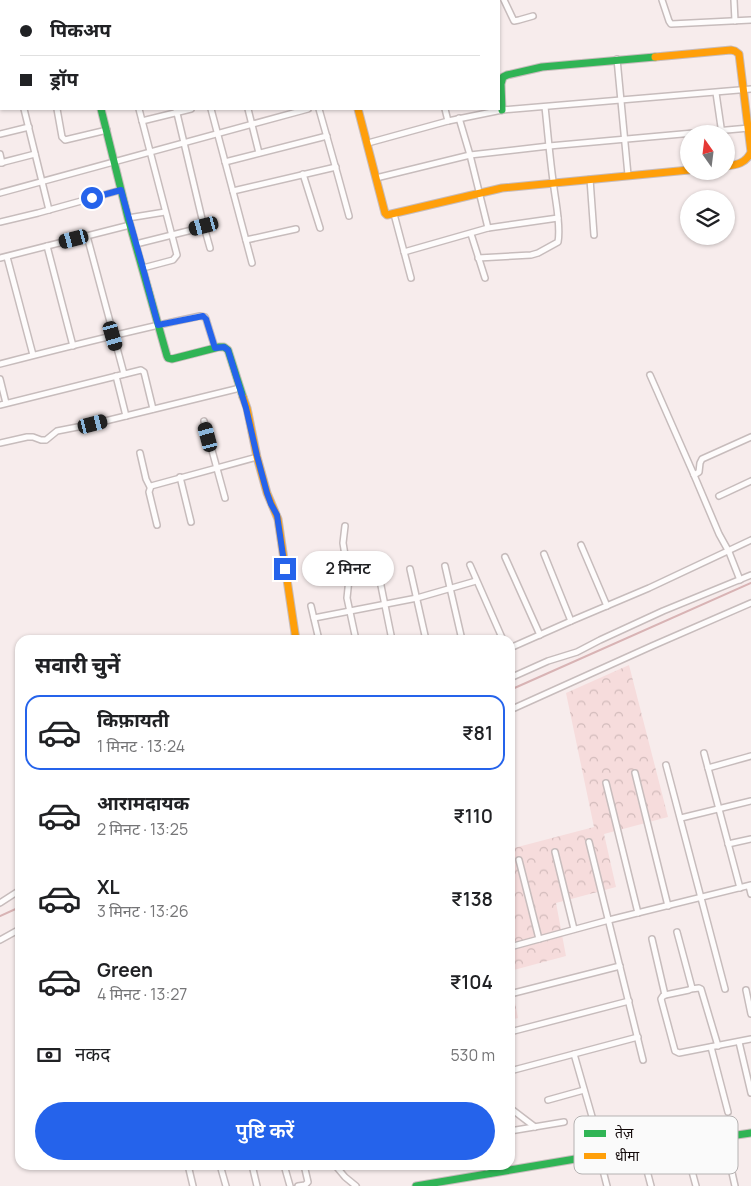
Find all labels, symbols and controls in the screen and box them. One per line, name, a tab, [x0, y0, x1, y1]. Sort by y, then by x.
text: पिकअप	[50, 17, 111, 43]
text: ड्रॉप	[50, 66, 78, 92]
north arrow	[680, 125, 735, 180]
map controls	[680, 125, 735, 245]
route start	[81, 187, 103, 209]
button: layers	[680, 190, 735, 245]
car	[187, 215, 220, 237]
car	[57, 228, 90, 250]
car	[101, 320, 124, 352]
car	[76, 413, 109, 435]
car	[196, 421, 219, 453]
callout: 2 मिनट	[302, 552, 395, 586]
text: 2 मिनट	[325, 557, 371, 579]
route end	[274, 558, 296, 580]
text: सवारी चुनें	[35, 650, 120, 680]
text: किफ़ायती	[97, 707, 169, 733]
icon: car	[37, 710, 82, 755]
text: ₹81	[462, 720, 493, 746]
text: 1 मिनट · 13:24	[97, 735, 185, 757]
text: आरामदायक	[97, 790, 189, 816]
icon: car	[37, 793, 82, 838]
text: ₹110	[453, 803, 493, 829]
text: 2 मिनट · 13:25	[97, 818, 188, 840]
text: XL	[97, 874, 120, 900]
icon: car	[37, 876, 82, 921]
text: ₹138	[451, 886, 493, 912]
text: 3 मिनट · 13:26	[97, 900, 189, 922]
text: Green	[97, 957, 153, 983]
icon: car	[37, 959, 82, 1004]
text: ₹104	[450, 969, 493, 995]
text: 4 मिनट · 13:27	[97, 983, 187, 1005]
icon: cash	[35, 1041, 63, 1069]
text: नकद	[75, 1041, 110, 1067]
text: 530 m	[450, 1044, 495, 1066]
button: पुष्टि करें	[35, 1102, 495, 1160]
legend	[574, 1116, 738, 1174]
text: तेज़	[615, 1123, 634, 1142]
text: धीमा	[615, 1146, 640, 1165]

